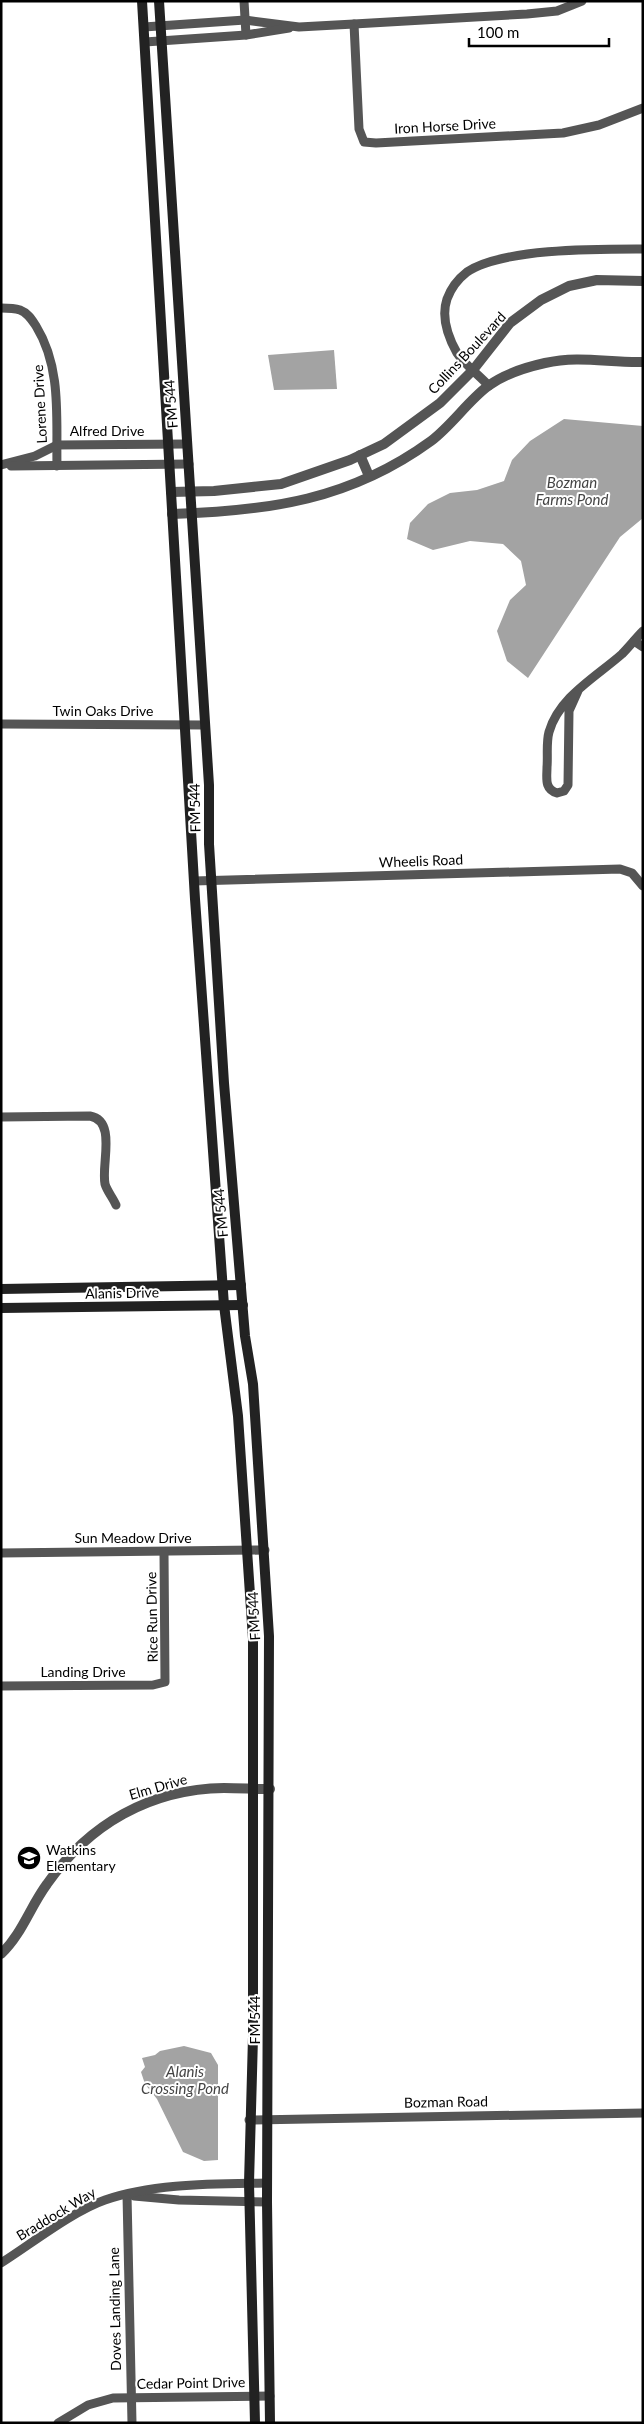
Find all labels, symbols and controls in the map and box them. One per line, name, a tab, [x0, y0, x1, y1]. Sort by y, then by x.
scale bar	[469, 15, 609, 47]
text: 100 m	[477, 23, 519, 41]
street label: Iron Horse Drive	[394, 114, 496, 137]
street label: Collins Boulevard	[424, 308, 509, 397]
street label: Lorene Drive	[29, 364, 50, 444]
street label: FM 544	[160, 379, 181, 429]
street label: Alfred Drive	[70, 422, 144, 439]
water label: Bozman Farms Pond	[536, 473, 609, 508]
street label: Twin Oaks Drive	[53, 702, 153, 719]
street label: FM 544	[186, 783, 203, 833]
street label: Wheelis Road	[379, 851, 463, 870]
street label: FM 544	[210, 1188, 231, 1238]
street label: Alanis Drive	[85, 1283, 159, 1302]
street label: Sun Meadow Drive	[74, 1529, 192, 1546]
street label: Rice Run Drive	[142, 1572, 161, 1662]
street label: FM 544	[244, 1591, 263, 1641]
street label: Landing Drive	[40, 1663, 126, 1680]
street label: Elm Drive	[127, 1770, 189, 1803]
place label: Watkins Elementary	[46, 1841, 116, 1874]
school or university icon: Watkins Elementary	[16, 1845, 42, 1871]
street label: FM 544	[246, 1996, 263, 2044]
water label: Alanis Crossing Pond	[141, 2062, 229, 2097]
street label: Bozman Road	[404, 2092, 488, 2111]
street label: Braddock Way	[13, 2183, 99, 2244]
street label: Doves Landing Lane	[105, 2247, 124, 2371]
street label: Cedar Point Drive	[136, 2373, 246, 2392]

